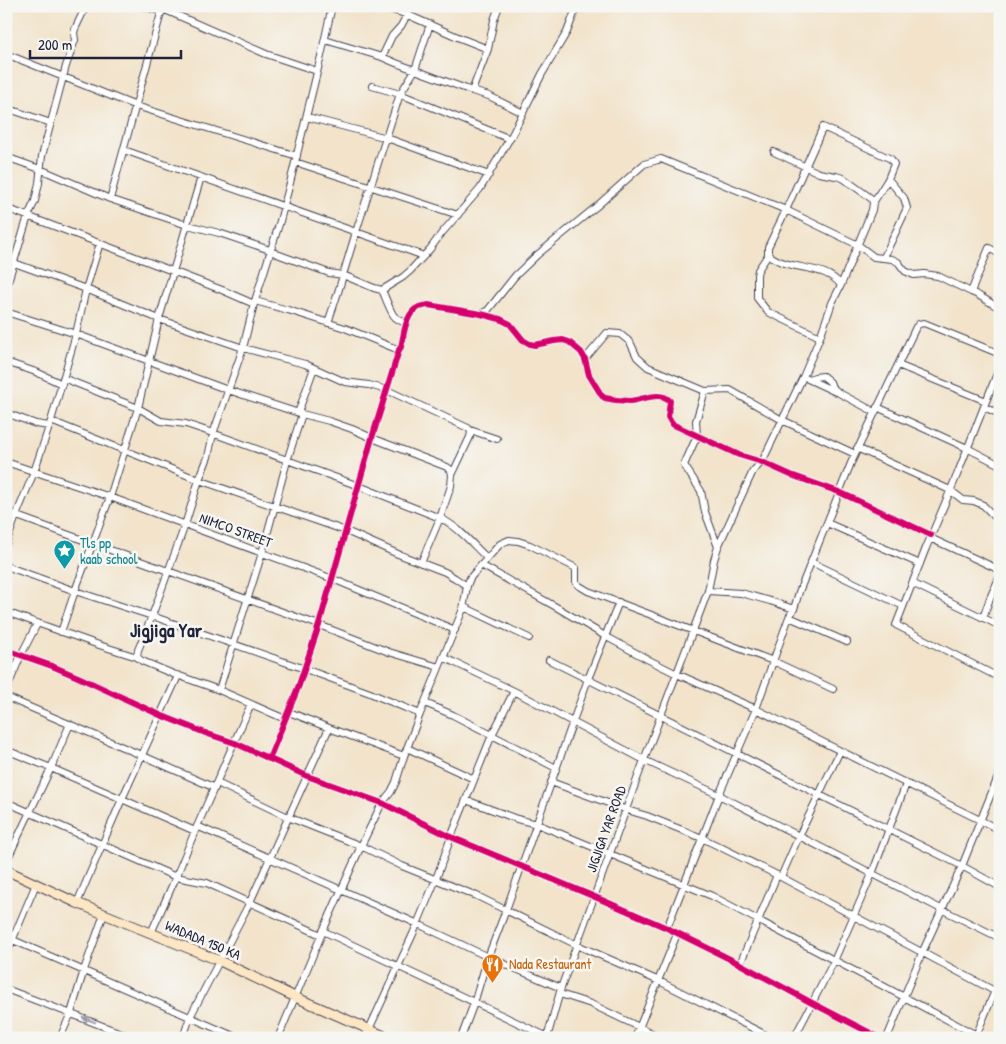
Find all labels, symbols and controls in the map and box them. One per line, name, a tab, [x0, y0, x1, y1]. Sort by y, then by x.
scale bar	[30, 28, 181, 60]
text: 200 m	[38, 34, 72, 55]
street label: NIMCO STREET	[197, 508, 276, 552]
place label: Tls pp kaab school	[80, 533, 138, 568]
place icon: Tls pp kaab school	[52, 539, 76, 570]
district label: Jigjiga Yar	[130, 617, 203, 644]
street label: JIGJIGA YAR ROAD	[581, 783, 630, 875]
street label: WADADA 150 KA	[163, 915, 244, 964]
restaurant icon: Nada Restaurant	[481, 952, 505, 983]
place label: Nada Restaurant	[509, 954, 592, 973]
one-way arrow	[81, 1016, 96, 1024]

